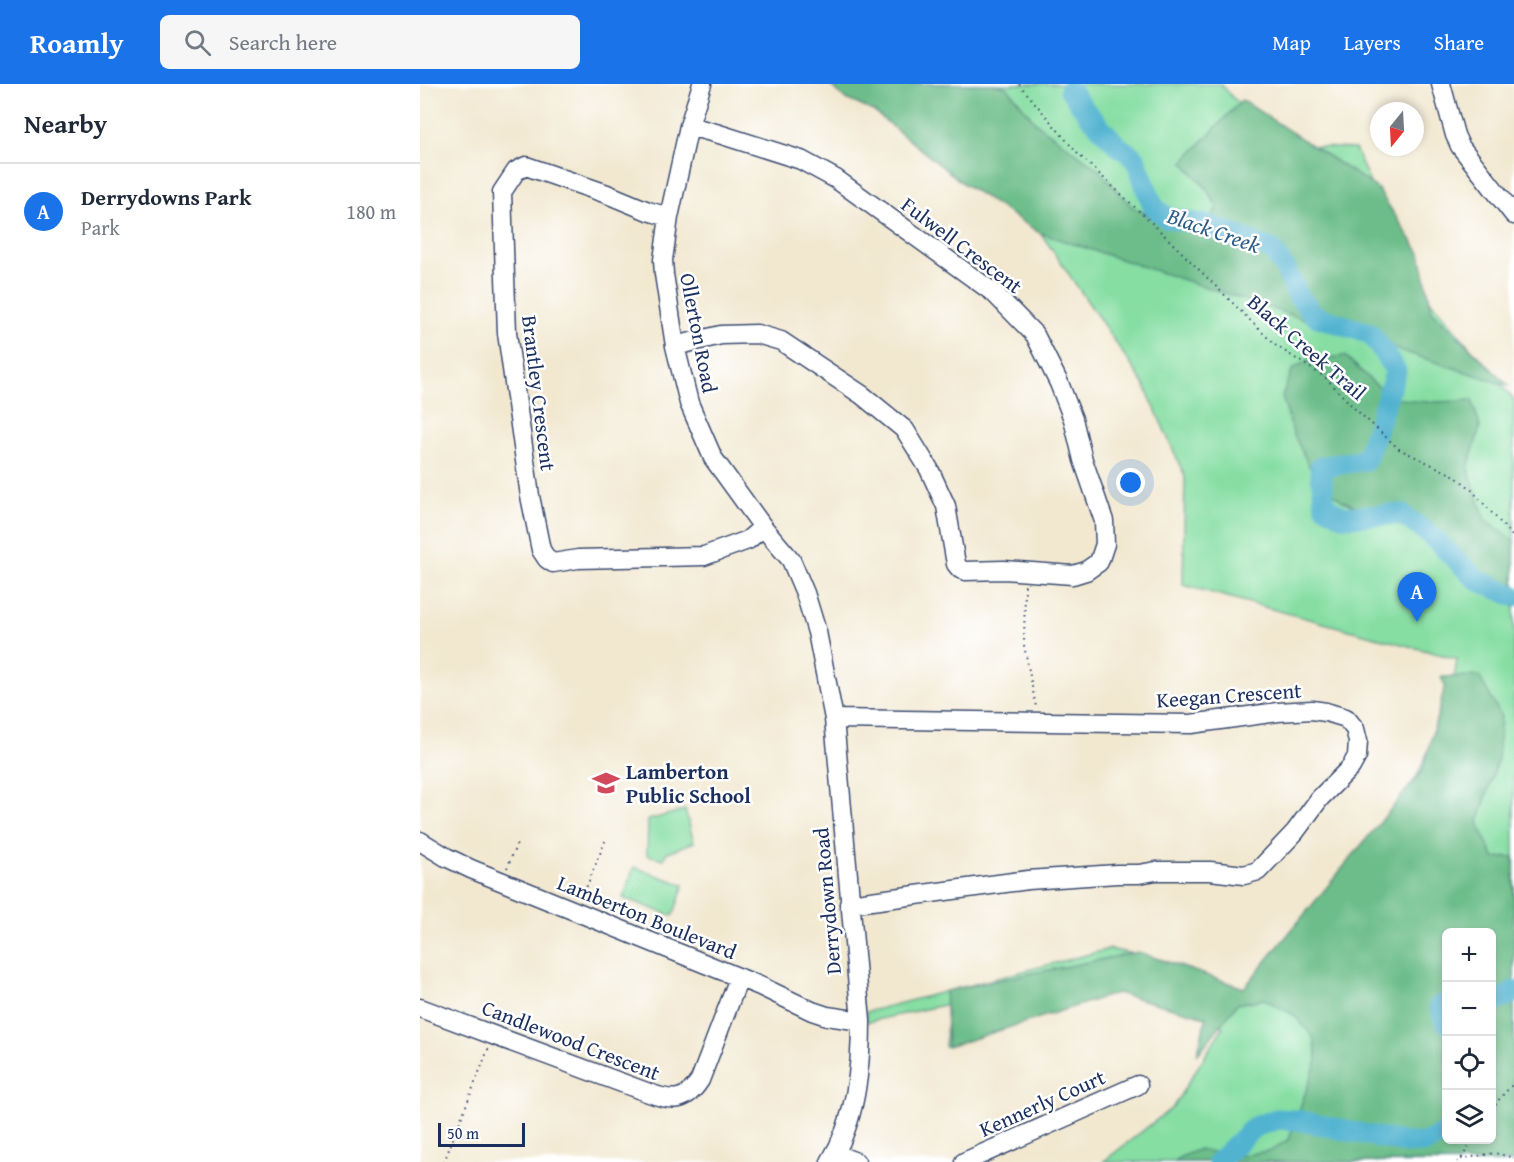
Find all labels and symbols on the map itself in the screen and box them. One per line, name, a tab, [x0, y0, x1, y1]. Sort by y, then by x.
north arrow	[1370, 102, 1424, 156]
street label: Fulwell Crescent	[895, 189, 1030, 301]
water label: Black Creek	[1162, 199, 1265, 261]
street label: Ollerton Road	[672, 270, 726, 396]
street label: Black Creek Trail	[1241, 287, 1373, 408]
street label: Brantley Crescent	[514, 313, 564, 473]
your location	[1116, 468, 1145, 497]
pin: A	[1398, 572, 1436, 622]
street label: Keegan Crescent	[1155, 674, 1303, 716]
place label: Lamberton Public School	[626, 756, 751, 811]
school or university icon: Lamberton Public School	[591, 768, 621, 798]
street label: Derrydown Road	[805, 826, 849, 976]
street label: Lamberton Boulevard	[553, 867, 742, 967]
street label: Candlewood Crescent	[478, 992, 665, 1088]
street label: Kennerly Court	[974, 1061, 1110, 1145]
scale bar	[438, 1120, 525, 1148]

